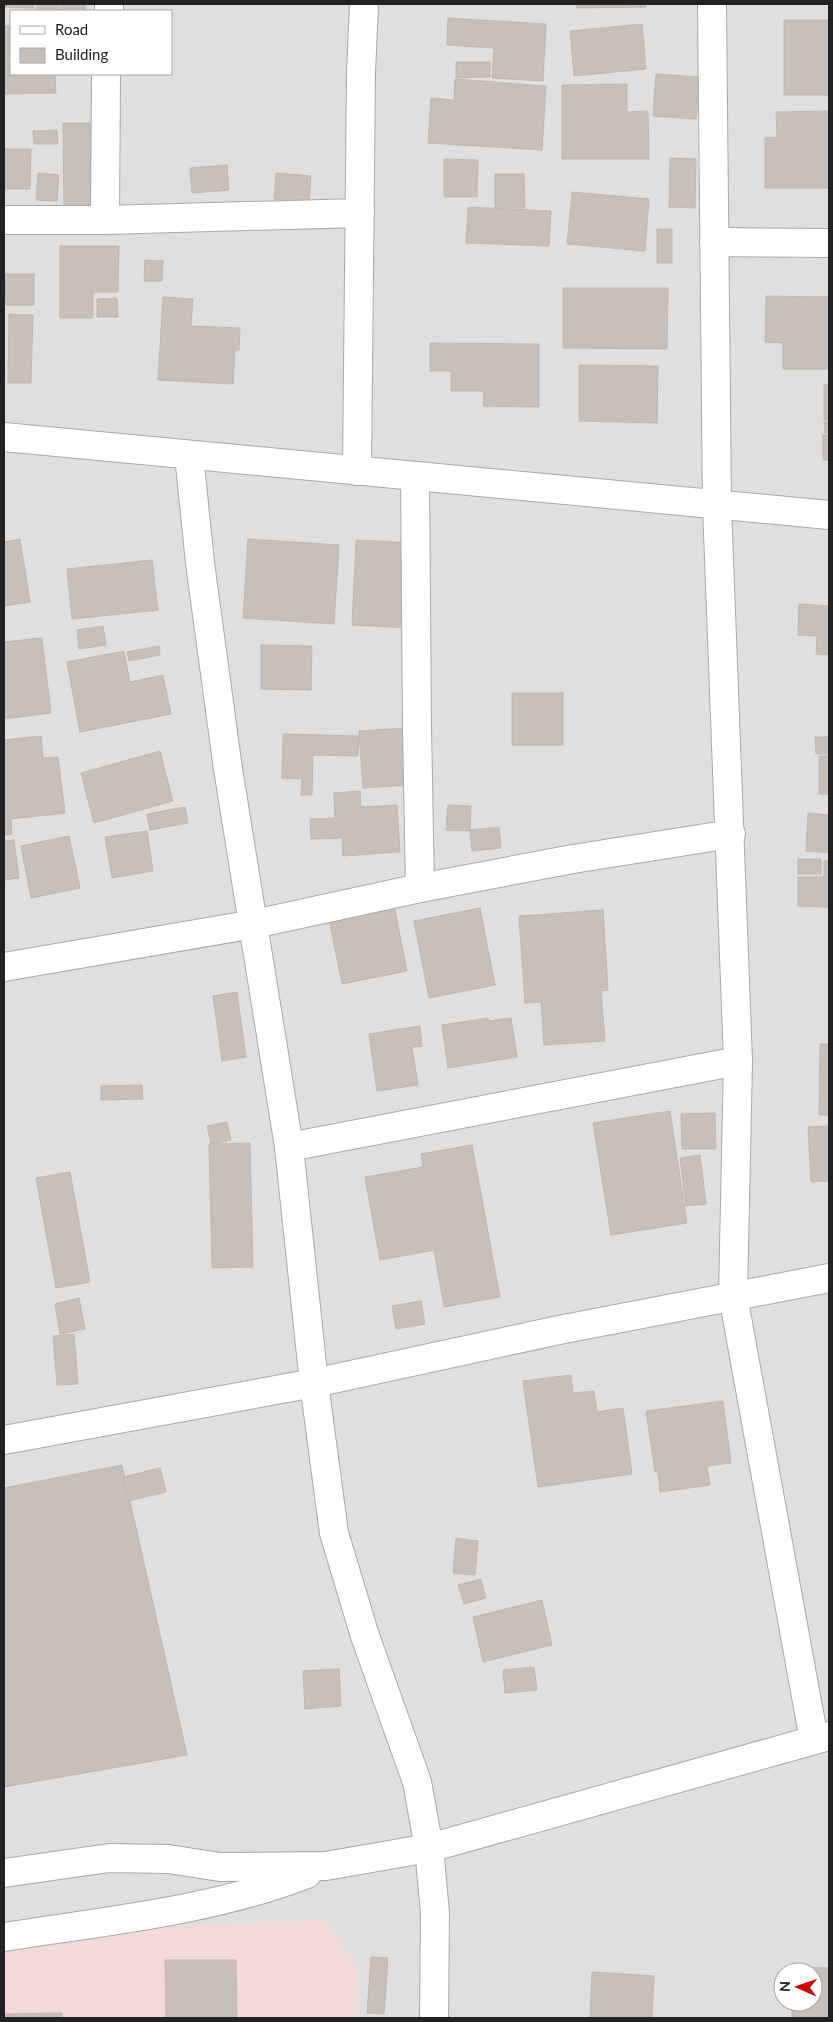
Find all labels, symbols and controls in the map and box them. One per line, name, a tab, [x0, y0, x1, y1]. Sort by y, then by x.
legend	[10, 10, 172, 75]
text: Road	[55, 20, 88, 38]
text: Building	[55, 45, 108, 63]
north arrow	[773, 1962, 823, 2012]
text: N	[776, 1981, 793, 1992]

